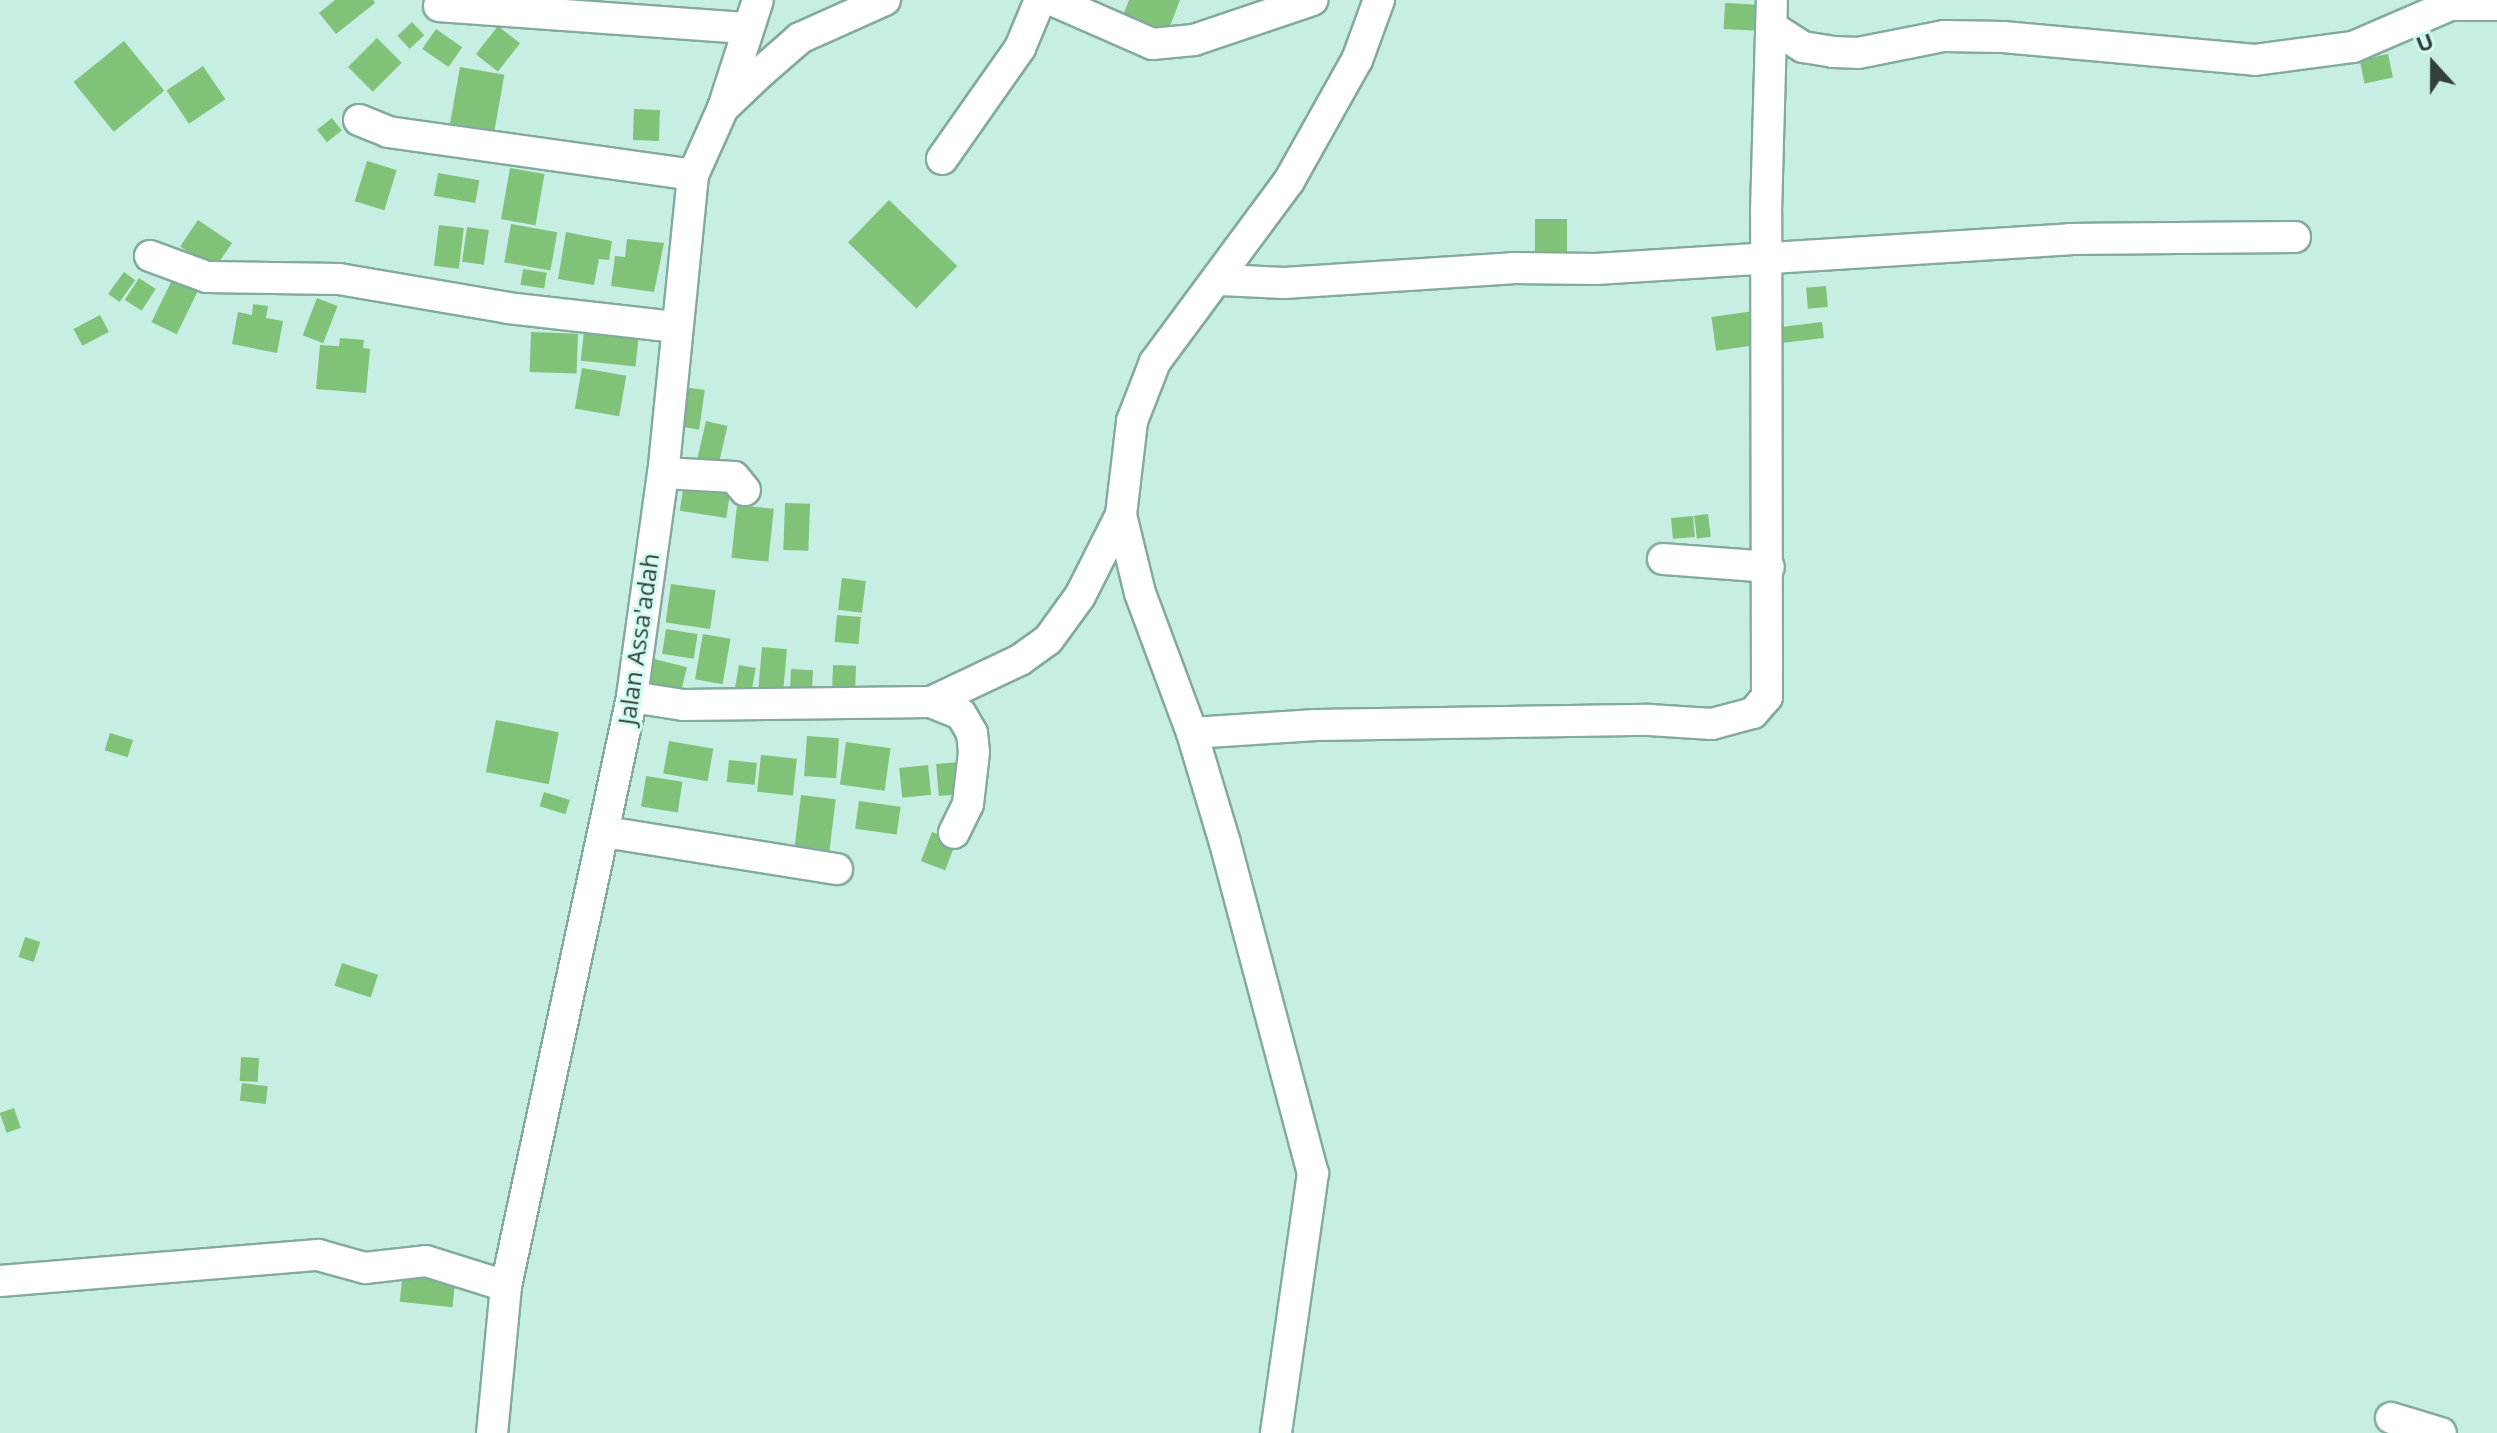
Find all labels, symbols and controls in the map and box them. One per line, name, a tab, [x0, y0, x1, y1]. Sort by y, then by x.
north arrow	[2393, 24, 2473, 104]
text: U	[2411, 25, 2438, 59]
street label: Jalan Assa'adah	[612, 551, 664, 727]

